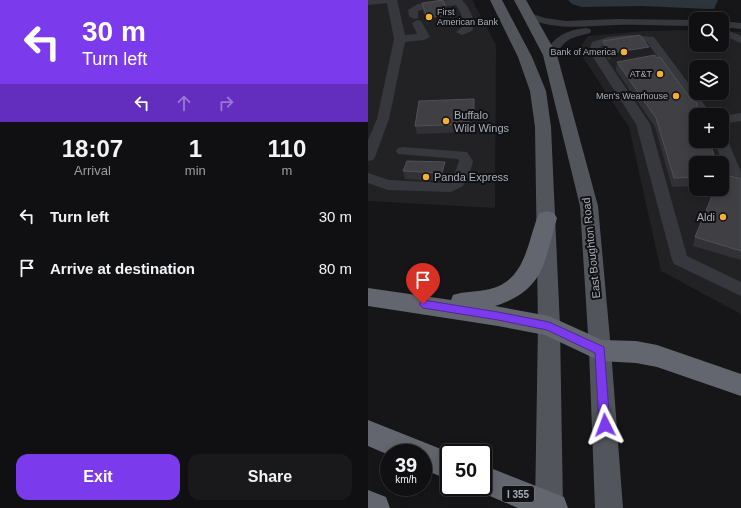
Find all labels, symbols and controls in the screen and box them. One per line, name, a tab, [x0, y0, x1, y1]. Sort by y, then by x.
place label: First American Bank	[437, 7, 499, 27]
marker: First American Bank	[424, 12, 434, 22]
map controls	[689, 12, 729, 196]
button: search	[689, 12, 729, 52]
icon: left	[16, 16, 68, 68]
text: 30 m	[82, 16, 146, 47]
place label: Bank of America	[550, 47, 616, 57]
marker: Bank of America	[619, 47, 629, 57]
text: Turn left	[82, 49, 147, 69]
button: layers	[689, 60, 729, 100]
place label: AT&T	[630, 69, 652, 79]
marker: AT&T	[655, 69, 665, 79]
place label: Men's Wearhouse	[596, 91, 668, 101]
marker: Men's Wearhouse	[671, 91, 681, 101]
icon: left	[131, 92, 153, 114]
icon: ahead	[173, 92, 195, 114]
icon: right	[215, 92, 237, 114]
button: +	[689, 108, 729, 148]
place label: Buffalo Wild Wings	[454, 109, 510, 134]
marker: Buffalo Wild Wings	[441, 116, 451, 126]
text: 18:07	[62, 135, 123, 162]
text: 1	[189, 135, 202, 162]
text: 110	[268, 135, 306, 162]
button: −	[689, 156, 729, 196]
text: Arrival	[74, 163, 111, 178]
text: min	[185, 163, 206, 178]
text: m	[281, 163, 292, 178]
place label: Panda Express	[434, 171, 509, 183]
marker: Panda Express	[421, 172, 431, 182]
street label: East Boughton Road	[580, 197, 602, 299]
icon: left	[16, 205, 38, 227]
text: Turn left	[50, 208, 109, 225]
text: 30 m	[319, 208, 352, 225]
place label: Aldi	[697, 211, 715, 223]
marker: Aldi	[718, 212, 728, 222]
icon: arrive	[16, 257, 38, 279]
text: Arrive at destination	[50, 260, 195, 277]
text: 80 m	[319, 260, 352, 277]
pin	[406, 263, 440, 304]
icon: arrive	[412, 269, 434, 291]
position arrow	[584, 404, 626, 446]
speed limit sign: 50	[440, 444, 492, 496]
button: Exit	[16, 454, 180, 500]
button: Share	[188, 454, 352, 500]
text: 39	[395, 454, 417, 476]
text: km/h	[395, 474, 417, 485]
road number: I 355	[502, 486, 534, 502]

